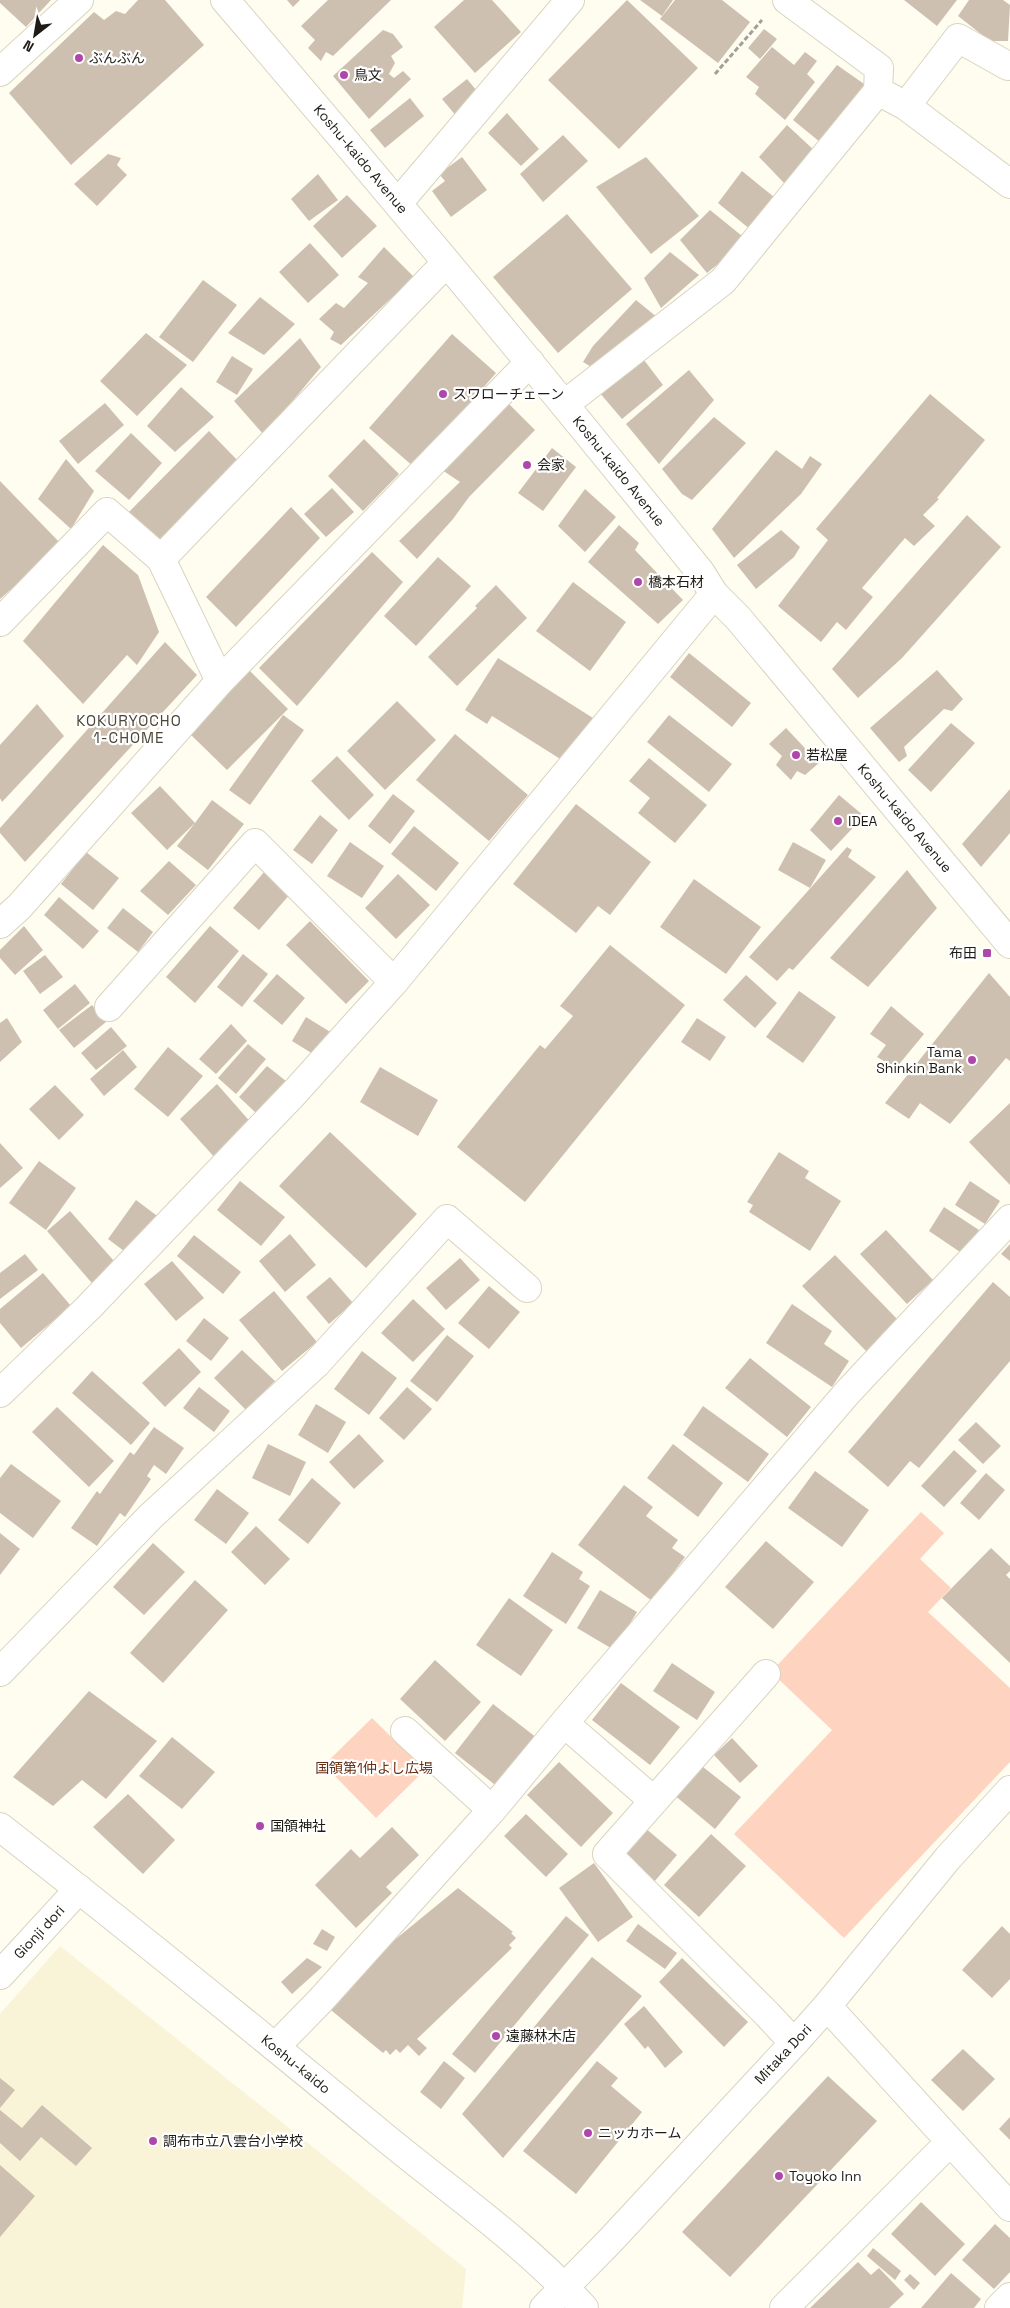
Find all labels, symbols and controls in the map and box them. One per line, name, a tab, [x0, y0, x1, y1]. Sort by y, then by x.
north arrow	[10, 10, 60, 60]
text: N	[20, 36, 37, 56]
place label: ぶんぶん	[89, 49, 145, 67]
marker: ぶんぶん	[73, 52, 85, 64]
place label: 鳥文	[354, 66, 382, 84]
marker: 鳥文	[338, 69, 350, 81]
street label: Koshu-kaido Avenue	[310, 101, 412, 217]
place label: スワローチェーン	[453, 385, 564, 403]
marker: スワローチェーン	[437, 388, 449, 400]
street label: Koshu-kaido Avenue	[569, 412, 669, 530]
place label: 会家	[537, 456, 565, 474]
marker: 会家	[521, 459, 533, 471]
place label: 橋本石材	[648, 573, 704, 591]
marker: 橋本石材	[632, 576, 644, 588]
district label: KOKURYOCHO 1-CHOME	[76, 711, 182, 747]
place label: 若松屋	[806, 746, 848, 764]
marker: 若松屋	[790, 749, 802, 761]
street label: Koshu-kaido Avenue	[854, 760, 956, 876]
place label: IDEA	[848, 812, 878, 830]
marker: IDEA	[832, 815, 844, 827]
place label: 布田	[949, 944, 977, 962]
marker: 布田	[981, 947, 993, 959]
place label: Tama Shinkin Bank	[876, 1043, 962, 1077]
marker: Tama Shinkin Bank	[966, 1054, 978, 1066]
park label: 国領第1仲よし広場	[315, 1759, 433, 1777]
place label: 国領神社	[270, 1817, 326, 1835]
marker: 国領神社	[254, 1820, 266, 1832]
street label: Gionji dori	[10, 1901, 68, 1963]
street label: Mitaka Dori	[751, 2020, 815, 2088]
place label: 遠藤林木店	[506, 2027, 576, 2045]
marker: 遠藤林木店	[490, 2030, 502, 2042]
street label: Koshu-kaido	[258, 2031, 334, 2097]
place label: ニッカホーム	[598, 2124, 682, 2142]
marker: ニッカホーム	[582, 2127, 594, 2139]
place label: 調布市立八雲台小学校	[163, 2132, 303, 2150]
marker: 調布市立八雲台小学校	[147, 2135, 159, 2147]
place label: Toyoko Inn	[789, 2167, 862, 2185]
marker: Toyoko Inn	[773, 2170, 785, 2182]

